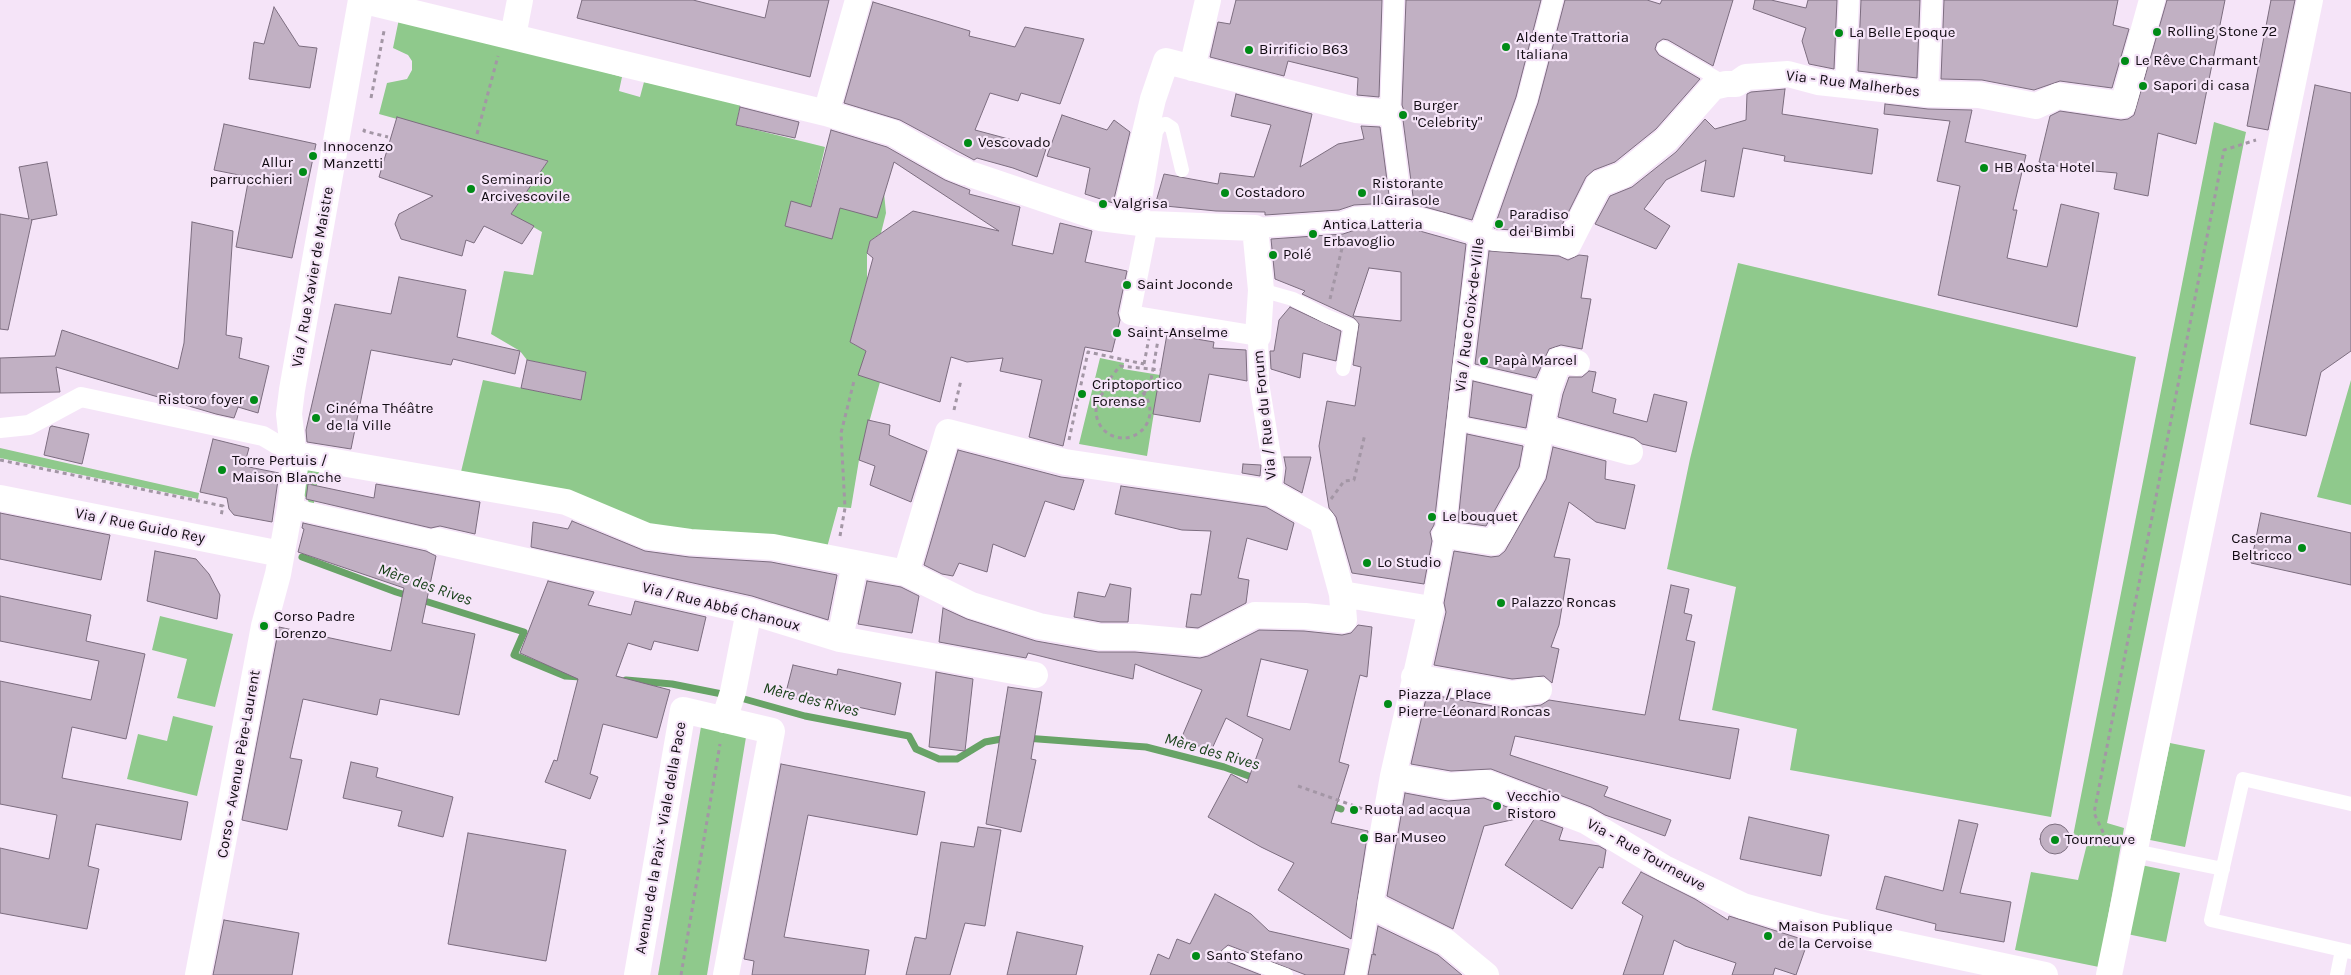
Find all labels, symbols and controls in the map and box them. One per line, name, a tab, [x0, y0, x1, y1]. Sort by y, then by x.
place label: Rolling Stone 72	[2167, 23, 2277, 41]
place label: La Belle Epoque	[1849, 24, 1955, 42]
marker: Rolling Stone 72	[2151, 26, 2163, 38]
marker: La Belle Epoque	[1833, 27, 1845, 39]
place label: Aldente Trattoria Italiana	[1516, 29, 1629, 64]
place label: Birrificio B63	[1259, 41, 1348, 59]
marker: Aldente Trattoria Italiana	[1500, 41, 1512, 53]
marker: Birrificio B63	[1243, 44, 1255, 56]
place label: Le Rêve Charmant	[2135, 52, 2258, 70]
marker: Le Rêve Charmant	[2119, 55, 2131, 67]
street label: Via - Rue Malherbes	[1785, 67, 1921, 101]
place label: Sapori di casa	[2153, 77, 2250, 95]
marker: Sapori di casa	[2137, 80, 2149, 92]
place label: Burger "Celebrity"	[1413, 97, 1482, 132]
marker: Burger "Celebrity"	[1397, 109, 1409, 121]
place label: Vescovado	[978, 134, 1050, 152]
marker: Vescovado	[962, 137, 974, 149]
place label: Innocenzo Manzetti	[323, 138, 393, 173]
marker: Innocenzo Manzetti	[307, 150, 319, 162]
place label: Allur parrucchieri	[209, 154, 293, 189]
place label: HB Aosta Hotel	[1994, 159, 2095, 177]
marker: HB Aosta Hotel	[1978, 162, 1990, 174]
marker: Allur parrucchieri	[297, 166, 309, 178]
place label: Seminario Arcivescovile	[481, 171, 570, 206]
place label: Ristorante Il Girasole	[1372, 175, 1443, 210]
marker: Seminario Arcivescovile	[465, 183, 477, 195]
place label: Costadoro	[1235, 184, 1305, 202]
street label: Via / Rue Xavier de Maistre	[288, 185, 338, 369]
marker: Costadoro	[1219, 187, 1231, 199]
marker: Ristorante Il Girasole	[1356, 187, 1368, 199]
place label: Valgrisa	[1113, 195, 1168, 213]
marker: Valgrisa	[1097, 198, 1109, 210]
place label: Paradiso dei Bimbi	[1509, 206, 1575, 241]
place label: Antica Latteria Erbavoglio	[1323, 216, 1423, 251]
marker: Paradiso dei Bimbi	[1493, 218, 1505, 230]
marker: Antica Latteria Erbavoglio	[1307, 228, 1319, 240]
street label: Via / Rue Croix-de-Ville	[1452, 237, 1488, 393]
place label: Polé	[1283, 246, 1311, 264]
marker: Polé	[1267, 249, 1279, 261]
place label: Saint Joconde	[1137, 276, 1233, 294]
marker: Saint Joconde	[1121, 279, 1133, 291]
place label: Saint-Anselme	[1127, 324, 1228, 342]
marker: Saint-Anselme	[1111, 327, 1123, 339]
street label: Via / Rue du Forum	[1249, 349, 1281, 481]
place label: Papà Marcel	[1494, 352, 1577, 370]
marker: Papà Marcel	[1478, 355, 1490, 367]
place label: Criptoportico Forense	[1092, 376, 1182, 411]
marker: Criptoportico Forense	[1076, 388, 1088, 400]
place label: Ristoro foyer	[158, 391, 244, 409]
marker: Ristoro foyer	[248, 394, 260, 406]
place label: Cinéma Théâtre de la Ville	[326, 400, 434, 435]
marker: Cinéma Théâtre de la Ville	[310, 412, 322, 424]
place label: Torre Pertuis / Maison Blanche	[232, 452, 341, 487]
marker: Torre Pertuis / Maison Blanche	[216, 464, 228, 476]
street label: Via / Rue Guido Rey	[73, 505, 207, 547]
place label: Le bouquet	[1442, 508, 1518, 526]
marker: Le bouquet	[1426, 511, 1438, 523]
place label: Caserma Beltricco	[2231, 530, 2292, 565]
marker: Caserma Beltricco	[2296, 542, 2308, 554]
place label: Lo Studio	[1377, 554, 1441, 572]
marker: Lo Studio	[1361, 557, 1373, 569]
water label: Mère des Rives	[375, 560, 475, 610]
street label: Via / Rue Abbé Chanoux	[640, 579, 802, 635]
place label: Palazzo Roncas	[1511, 594, 1616, 612]
marker: Palazzo Roncas	[1495, 597, 1507, 609]
place label: Corso Padre Lorenzo	[274, 608, 355, 643]
marker: Corso Padre Lorenzo	[258, 620, 270, 632]
street label: Corso - Avenue Père-Laurent	[214, 669, 264, 859]
water label: Mère des Rives	[761, 679, 861, 721]
place label: Piazza / Place Pierre-Léonard Roncas	[1398, 686, 1551, 721]
marker: Piazza / Place Pierre-Léonard Roncas	[1382, 698, 1394, 710]
street label: Avenue de la Paix - Viale della Pace	[632, 720, 690, 956]
water label: Mère des Rives	[1162, 729, 1262, 775]
place label: Vecchio Ristoro	[1507, 788, 1560, 823]
marker: Vecchio Ristoro	[1491, 800, 1503, 812]
place label: Ruota ad acqua	[1364, 801, 1471, 819]
marker: Ruota ad acqua	[1348, 804, 1360, 816]
street label: Via - Rue Tourneuve	[1583, 815, 1709, 895]
place label: Bar Museo	[1374, 829, 1446, 847]
place label: Tourneuve	[2065, 831, 2135, 849]
marker: Bar Museo	[1358, 832, 1370, 844]
marker: Tourneuve	[2049, 834, 2061, 846]
place label: Maison Publique de la Cervoise	[1778, 918, 1893, 953]
marker: Maison Publique de la Cervoise	[1762, 930, 1774, 942]
place label: Santo Stefano	[1206, 947, 1303, 965]
marker: Santo Stefano	[1190, 950, 1202, 962]

